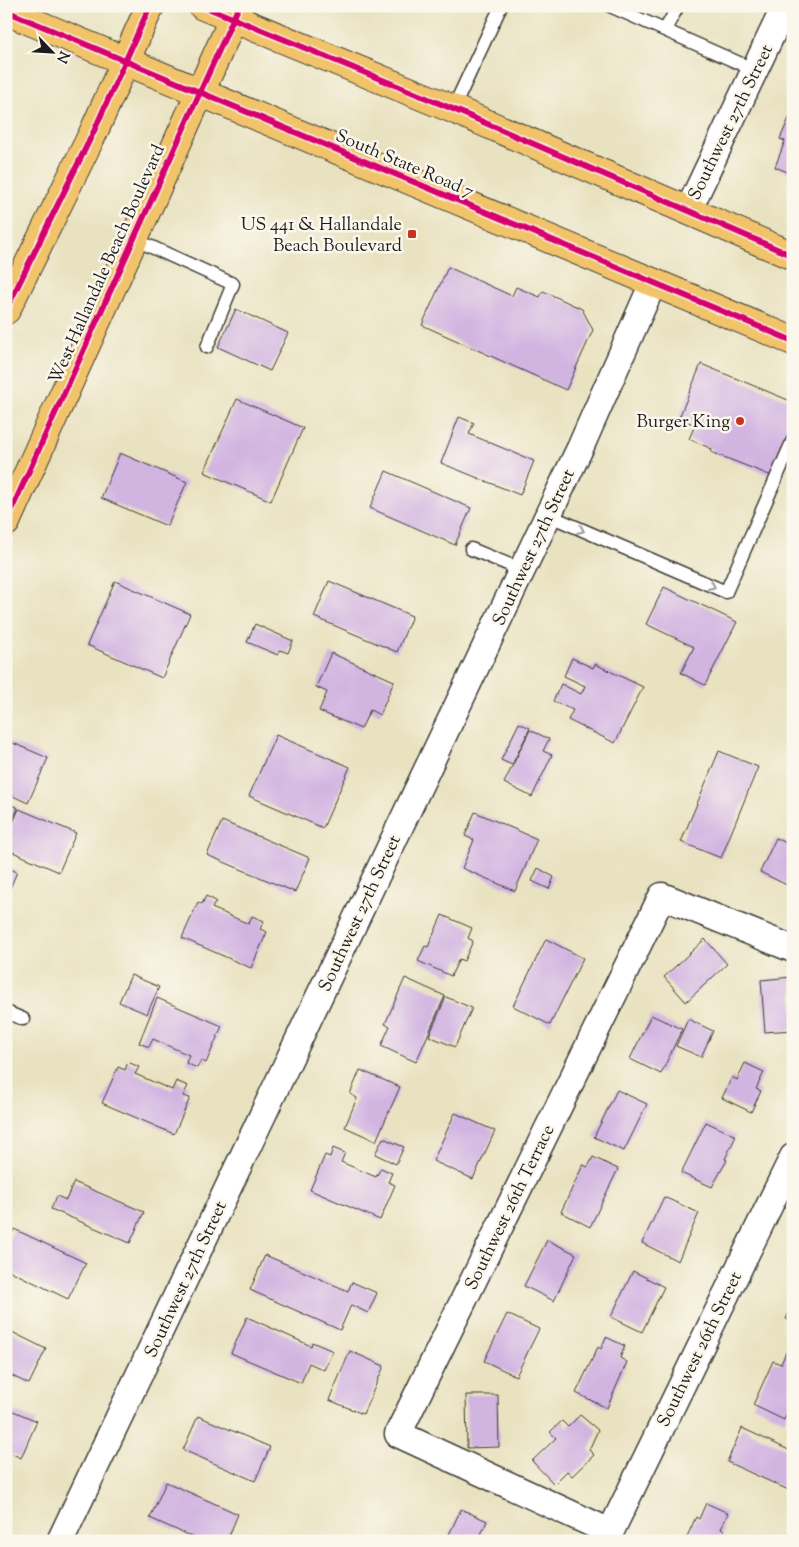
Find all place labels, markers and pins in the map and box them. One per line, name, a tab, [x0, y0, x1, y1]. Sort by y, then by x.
place label: US 441 & Hallandale Beach Boulevard	[241, 213, 402, 260]
marker: US 441 & Hallandale Beach Boulevard	[406, 228, 418, 240]
place label: Burger King	[636, 410, 730, 436]
marker: Burger King	[734, 415, 746, 427]

